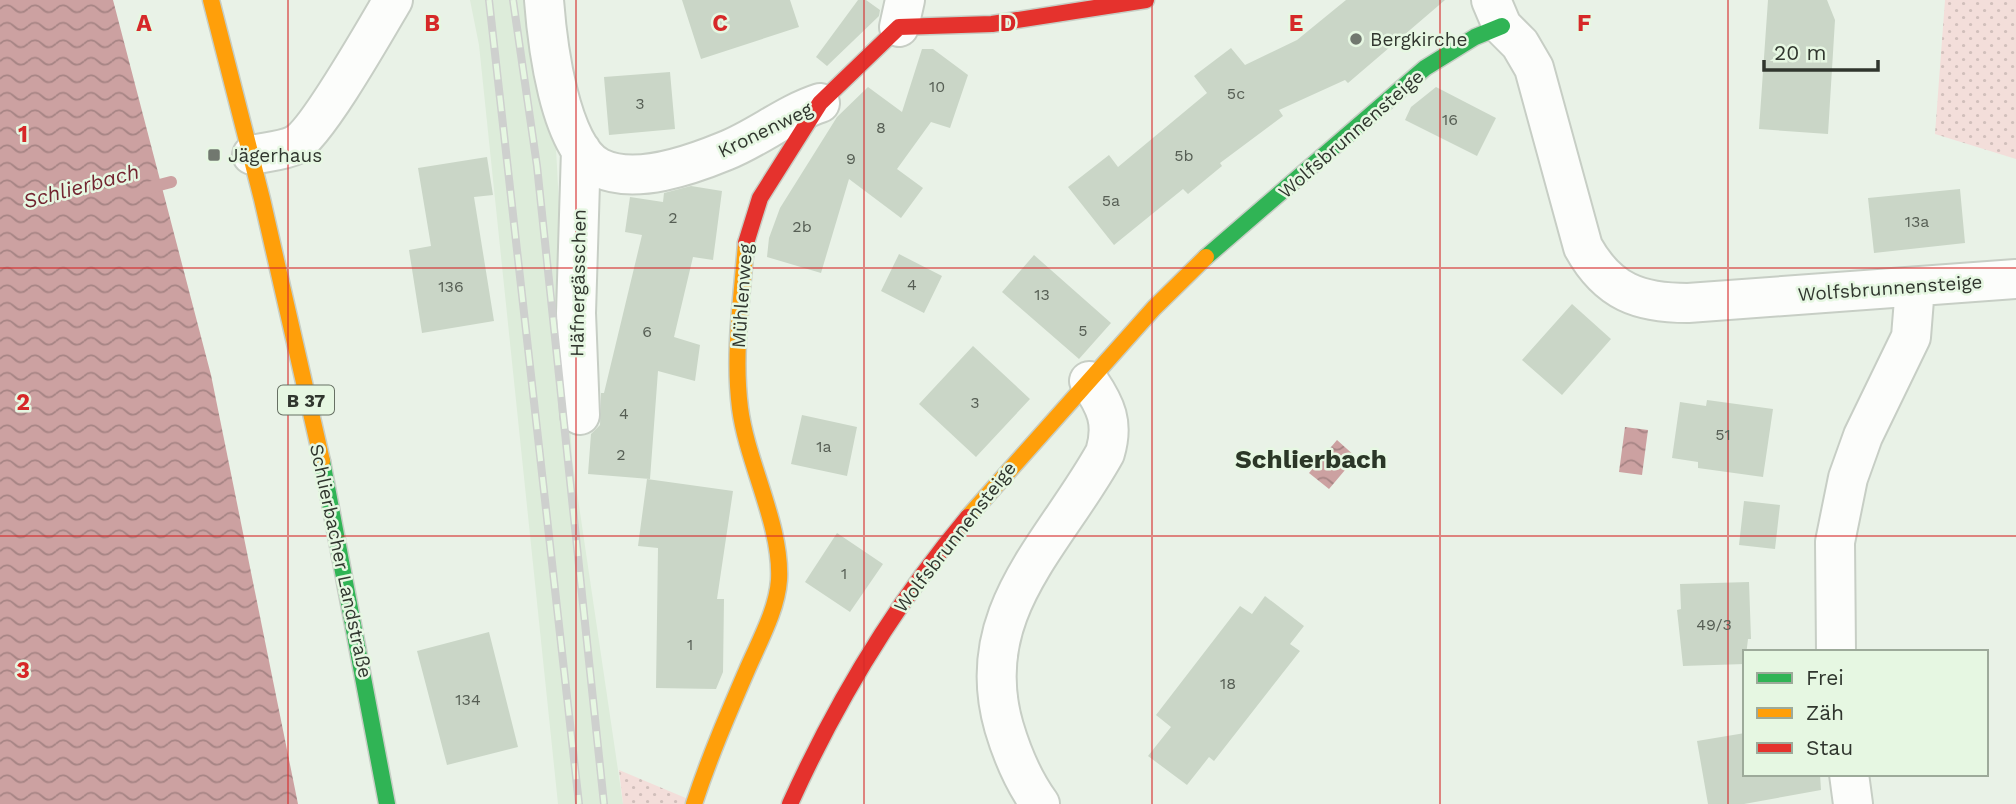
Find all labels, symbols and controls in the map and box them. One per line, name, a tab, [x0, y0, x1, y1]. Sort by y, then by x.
text: A	[136, 10, 152, 37]
text: B	[424, 10, 440, 37]
text: C	[712, 10, 728, 37]
text: D	[1000, 10, 1016, 37]
text: E	[1289, 10, 1303, 37]
text: F	[1577, 10, 1591, 37]
place label: Bergkirche	[1370, 28, 1467, 51]
scale bar	[1764, 28, 1878, 72]
marker: Bergkirche	[1348, 31, 1364, 47]
text: 20 m	[1774, 40, 1826, 65]
street label: Wolfsbrunnensteige	[1274, 65, 1428, 203]
house number: 10	[929, 77, 945, 96]
house number: 5c	[1227, 84, 1245, 103]
house number: 3	[635, 94, 645, 113]
street label: Kronenweg	[714, 97, 817, 163]
house number: 16	[1442, 110, 1458, 129]
house number: 8	[876, 118, 886, 137]
text: 1	[18, 121, 28, 148]
place label: Jägerhaus	[228, 144, 322, 167]
house number: 5b	[1174, 146, 1194, 165]
marker: Jägerhaus	[206, 147, 222, 163]
house number: 9	[846, 149, 856, 168]
water label: Schlierbach	[20, 159, 142, 213]
house number: 5a	[1102, 191, 1120, 210]
house number: 2	[668, 208, 678, 227]
street label: Häfnergässchen	[565, 209, 591, 357]
house number: 13a	[1905, 212, 1929, 231]
house number: 2b	[792, 217, 812, 236]
street label: Mühlenweg	[727, 242, 757, 349]
street label: Wolfsbrunnensteige	[1797, 270, 1983, 306]
house number: 4	[907, 275, 917, 294]
house number: 136	[438, 277, 464, 296]
house number: 13	[1034, 285, 1050, 304]
house number: 5	[1078, 321, 1088, 340]
house number: 6	[642, 322, 652, 341]
road number: B 37	[278, 386, 334, 414]
text: 2	[16, 389, 30, 416]
house number: 3	[970, 393, 980, 412]
house number: 4	[619, 404, 629, 423]
house number: 51	[1715, 425, 1731, 444]
house number: 1a	[816, 437, 832, 456]
street label: Schlierbacher Landstraße	[305, 442, 377, 680]
district label: Schlierbach	[1235, 444, 1387, 474]
house number: 2	[616, 445, 626, 464]
street label: Wolfsbrunnensteige	[889, 457, 1021, 617]
house number: 1	[841, 564, 847, 583]
house number: 49/3	[1696, 615, 1732, 634]
house number: 1	[687, 635, 693, 654]
legend	[1743, 650, 1988, 776]
text: 3	[16, 657, 30, 684]
text: Frei	[1806, 665, 1844, 690]
house number: 18	[1220, 674, 1236, 693]
house number: 134	[455, 690, 481, 709]
text: Zäh	[1806, 700, 1844, 725]
text: Stau	[1806, 735, 1853, 760]

